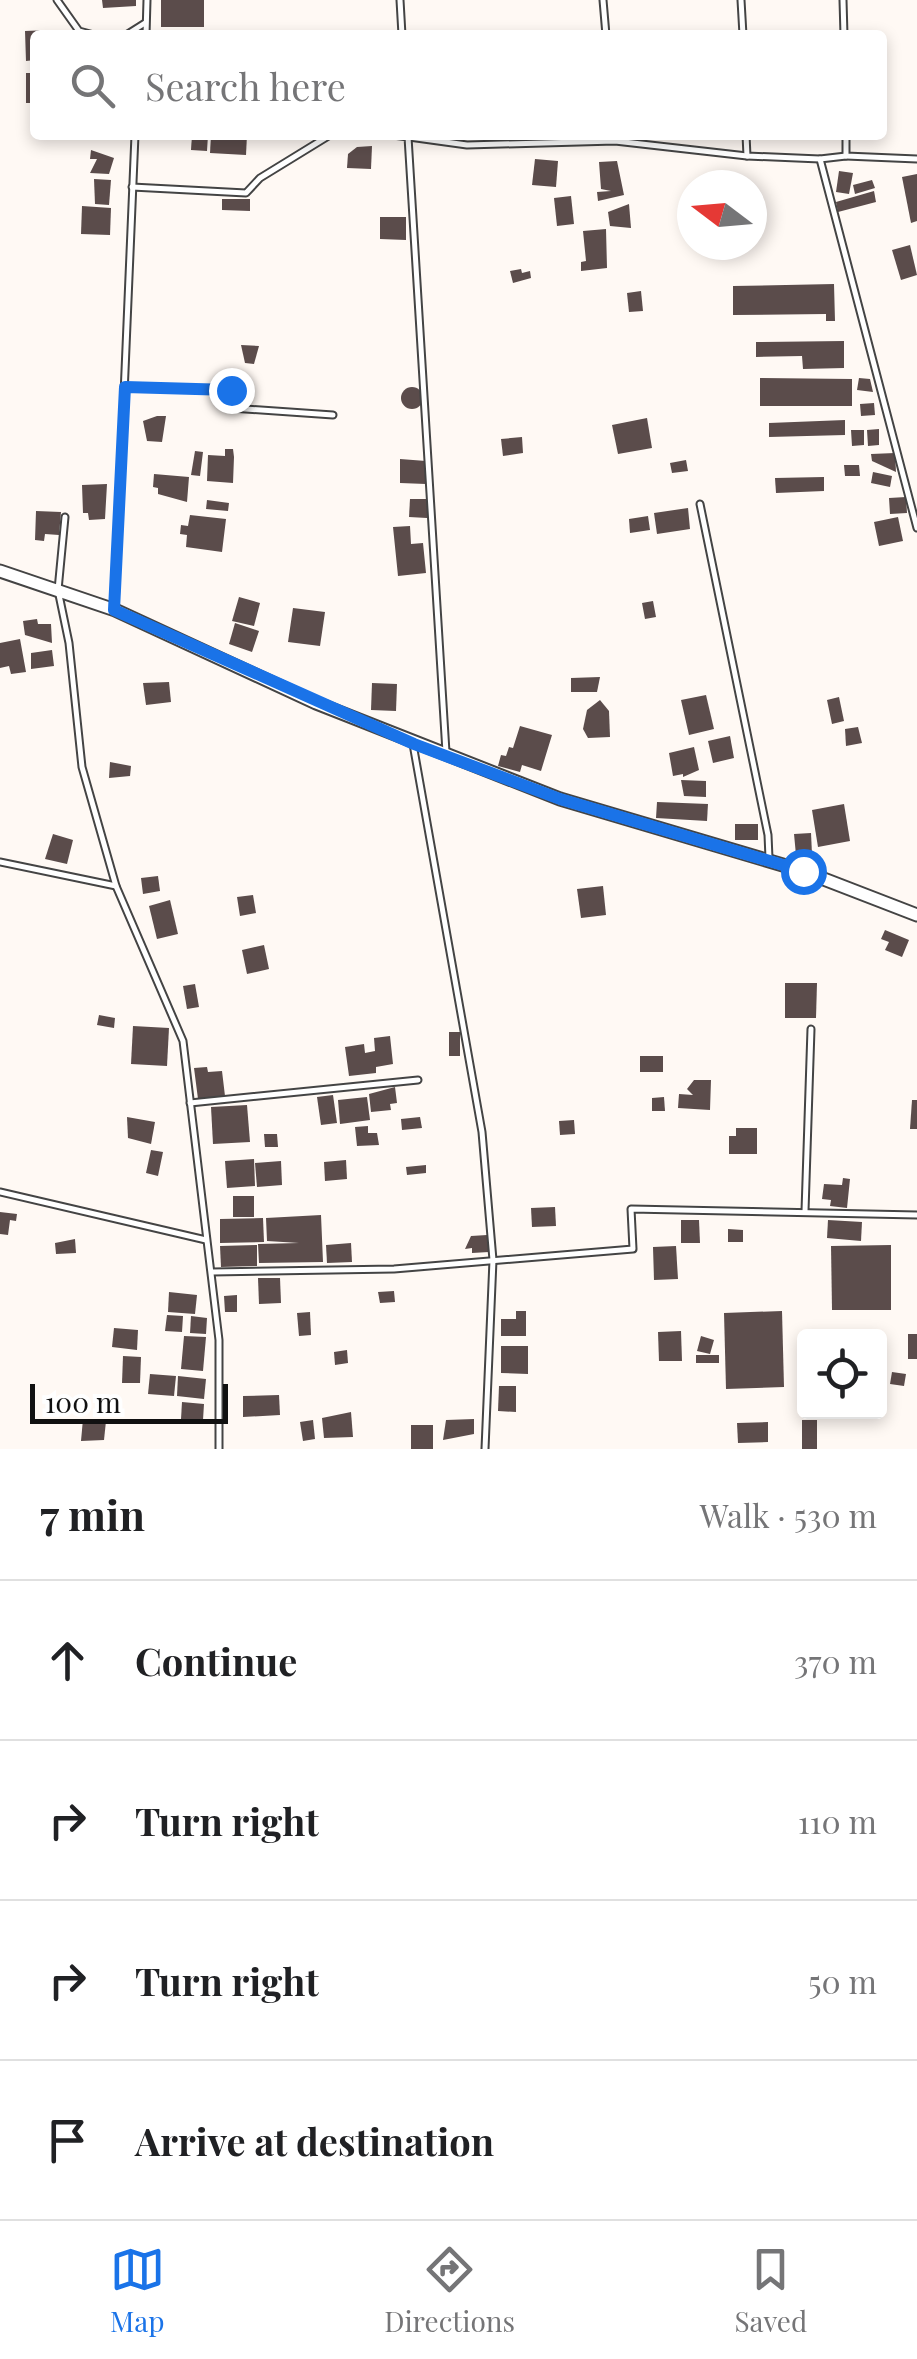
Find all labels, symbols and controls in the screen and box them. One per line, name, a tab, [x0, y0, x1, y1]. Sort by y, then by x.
search box	[30, 30, 887, 140]
icon: search	[65, 58, 120, 113]
text: Search here	[145, 60, 346, 111]
north arrow	[677, 170, 767, 260]
route end	[209, 368, 255, 414]
route start	[781, 849, 827, 895]
map controls	[797, 1329, 887, 1419]
button: locate	[797, 1329, 887, 1419]
scale bar	[30, 1379, 228, 1424]
text: 100 m	[45, 1383, 121, 1420]
text: 7 min	[40, 1486, 145, 1542]
text: Walk · 530 m	[700, 1493, 877, 1536]
icon: ahead	[40, 1633, 95, 1688]
text: Continue	[135, 1635, 297, 1686]
text: 370 m	[794, 1639, 877, 1682]
icon: right	[40, 1793, 95, 1848]
text: Turn right	[135, 1795, 319, 1846]
text: 110 m	[798, 1799, 877, 1842]
icon: right	[40, 1953, 95, 2008]
text: Turn right	[135, 1955, 319, 2006]
text: 50 m	[808, 1959, 877, 2002]
icon: arrive	[40, 2113, 95, 2168]
text: Arrive at destination	[135, 2115, 494, 2166]
tab: Map	[110, 2242, 165, 2339]
tab: Directions	[384, 2242, 515, 2339]
tab: Saved	[734, 2242, 807, 2339]

